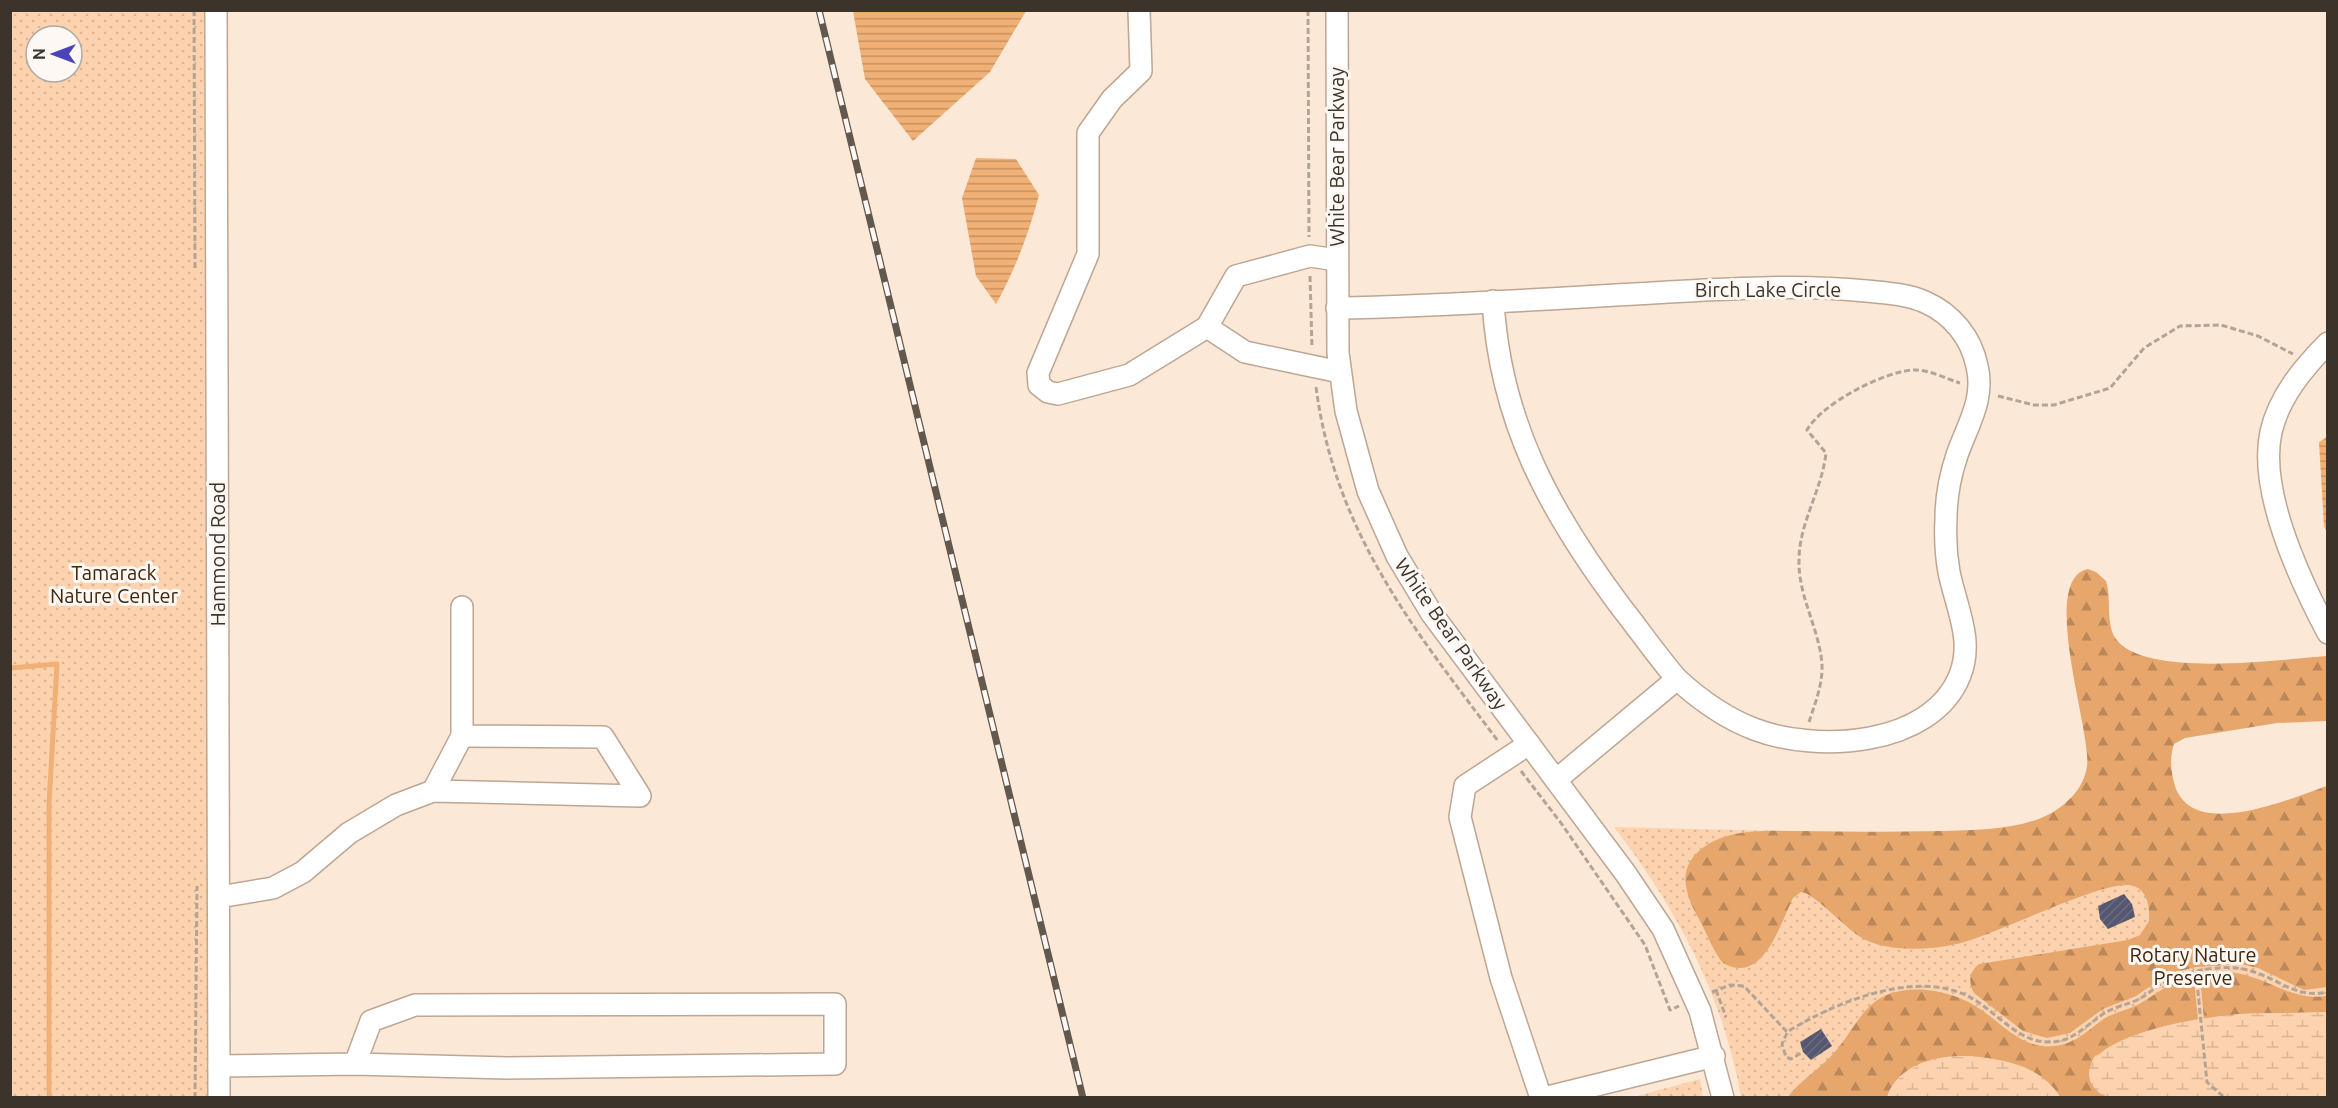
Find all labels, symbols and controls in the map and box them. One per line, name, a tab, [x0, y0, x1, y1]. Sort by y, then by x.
north arrow	[24, 24, 84, 84]
text: N	[30, 48, 48, 60]
street label: White Bear Parkway	[1325, 67, 1348, 247]
street label: Birch Lake Circle	[1695, 278, 1841, 301]
street label: Hammond Road	[206, 482, 229, 626]
street label: White Bear Parkway	[1390, 554, 1513, 714]
park label: Tamarack Nature Center	[50, 561, 178, 607]
park label: Rotary Nature Preserve	[2130, 943, 2256, 989]

